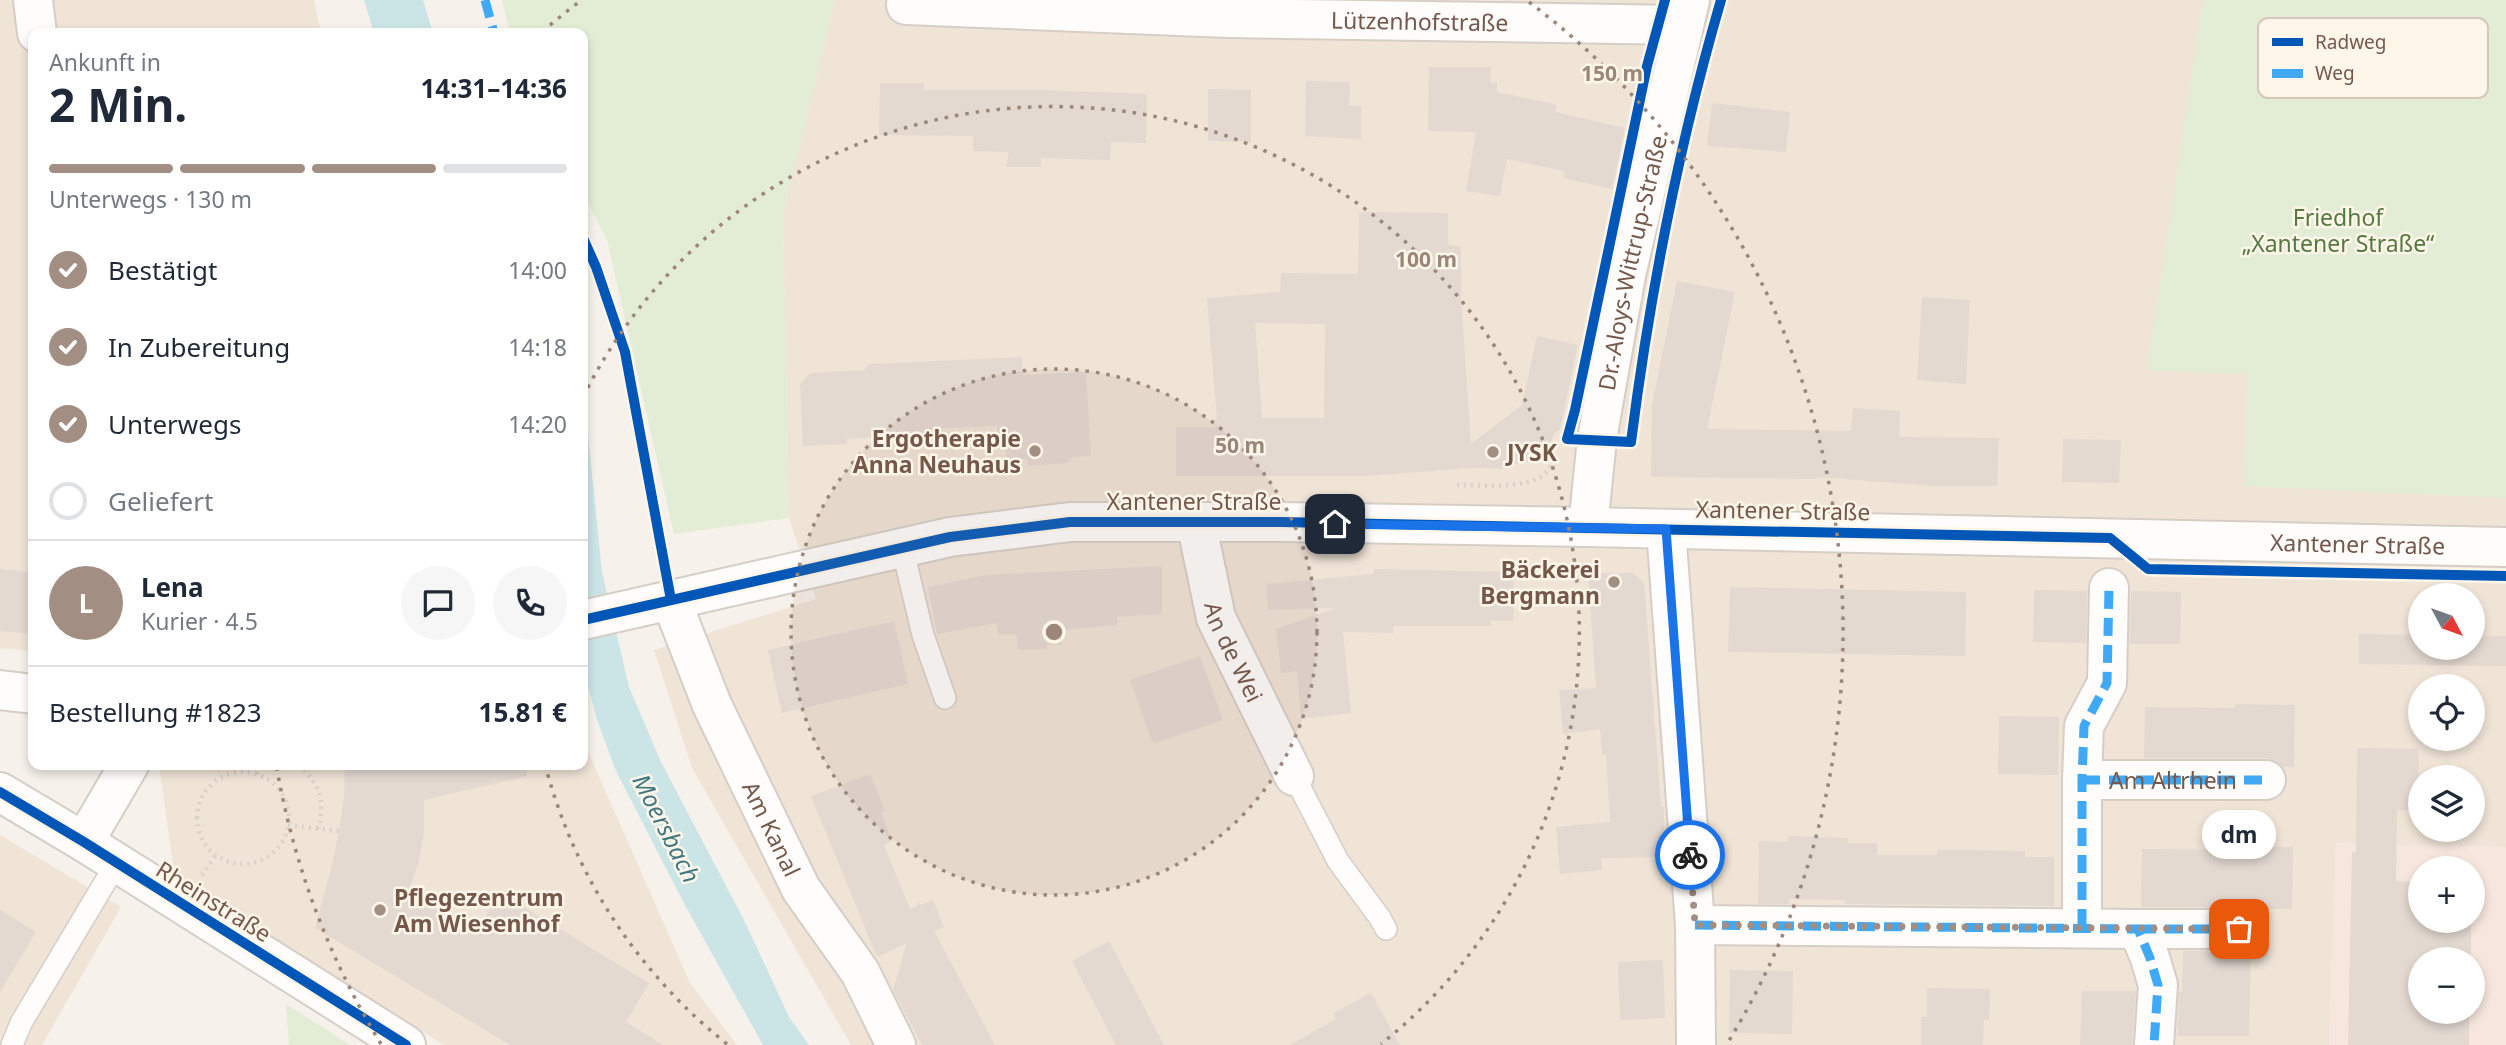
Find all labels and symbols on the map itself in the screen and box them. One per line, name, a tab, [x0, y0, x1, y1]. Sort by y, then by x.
street label: Lützenhofstraße	[1331, 4, 1509, 38]
legend	[2258, 18, 2488, 98]
text: Radweg	[2315, 29, 2387, 55]
text: 150 m	[1581, 59, 1643, 87]
text: Weg	[2315, 60, 2355, 86]
street label: Dr.-Aloys-Wittrup-Straße	[1590, 132, 1674, 393]
park label: Friedhof „Xantener Straße“	[2242, 201, 2434, 259]
text: 100 m	[1395, 245, 1457, 273]
place label: Ergotherapie Anna Neuhaus	[853, 422, 1021, 480]
text: 50 m	[1215, 431, 1265, 459]
place label: JYSK	[1505, 436, 1558, 468]
marker: Ergotherapie Anna Neuhaus	[1027, 443, 1043, 459]
marker: JYSK	[1485, 444, 1501, 460]
street label: Xantener Straße	[1107, 485, 1281, 517]
street label: Xantener Straße	[1695, 492, 1871, 528]
pin	[1305, 494, 1365, 554]
street label: Xantener Straße	[2270, 526, 2445, 562]
place label: Bäckerei Bergmann	[1480, 553, 1600, 611]
marker: Bäckerei Bergmann	[1606, 574, 1622, 590]
north arrow	[2408, 583, 2485, 660]
street label: An de Wei	[1197, 599, 1271, 707]
centre of rings	[1042, 620, 1066, 644]
street label: Am Altrhein	[2109, 764, 2237, 796]
water label: Moersbach	[626, 768, 708, 888]
street label: Am Kanal	[735, 776, 808, 882]
callout: dm	[2202, 810, 2276, 859]
courier	[1655, 820, 1725, 890]
street label: Rheinstraße	[150, 853, 278, 949]
place label: Pflegezentrum Am Wiesenhof	[394, 881, 564, 939]
pin	[2209, 899, 2269, 959]
marker: Pflegezentrum Am Wiesenhof	[372, 902, 388, 918]

